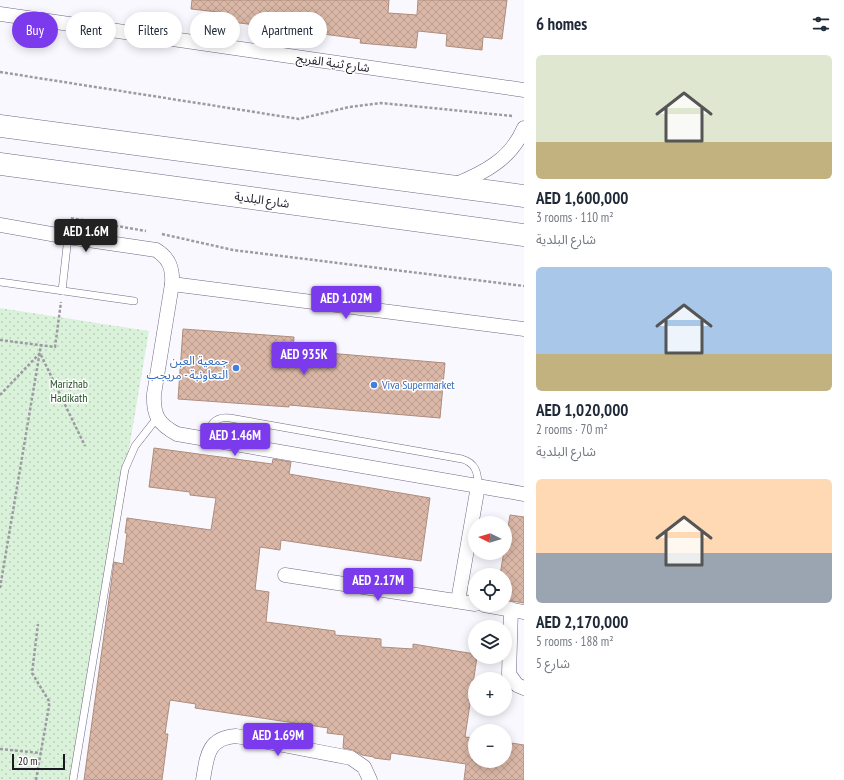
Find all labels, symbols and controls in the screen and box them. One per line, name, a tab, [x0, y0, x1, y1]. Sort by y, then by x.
chip: Buy	[12, 12, 58, 48]
chip: Rent	[66, 12, 116, 48]
chip: Filters	[124, 12, 182, 48]
chip: New	[190, 12, 240, 48]
chip: Apartment	[248, 12, 327, 48]
text: 6 homes	[536, 13, 587, 35]
icon: filters	[810, 13, 832, 35]
street label: شارع ثنية الفريج	[295, 50, 371, 77]
icon: home	[648, 81, 720, 153]
text: AED 1,600,000	[536, 187, 628, 209]
street label: شارع البلدية	[233, 188, 291, 213]
text: 3 rooms · 110 m²	[536, 209, 614, 226]
pin: AED 1.6M	[45, 219, 127, 253]
text: AED 1.6M	[63, 223, 109, 240]
text: شارع البلدية	[536, 231, 596, 248]
pin: AED 1.02M	[300, 286, 392, 320]
text: AED 1.02M	[320, 290, 372, 307]
icon: home	[648, 293, 720, 365]
pin: AED 935K	[263, 342, 345, 376]
text: AED 935K	[281, 346, 327, 363]
place label: جمعية العبن التعاونبة - مريجب	[147, 353, 228, 382]
marker: جمعية العبن التعاونبة - مريجب	[231, 363, 241, 373]
park label: Marizhab Hadikath	[50, 376, 88, 405]
place label: Viva Supermarket	[381, 377, 455, 392]
marker: Viva Supermarket	[369, 380, 379, 390]
text: AED 1,020,000	[536, 399, 628, 421]
text: 2 rooms · 70 m²	[536, 421, 608, 438]
pin: AED 1.46M	[189, 423, 281, 457]
text: AED 1.46M	[209, 427, 261, 444]
text: شارع البلدية	[536, 443, 596, 460]
icon: home	[648, 505, 720, 577]
north arrow	[468, 516, 512, 560]
map controls	[468, 516, 512, 768]
pin: AED 2.17M	[332, 568, 424, 602]
button: locate	[468, 568, 512, 612]
text: AED 2.17M	[352, 572, 404, 589]
text: AED 2,170,000	[536, 611, 628, 633]
button: layers	[468, 620, 512, 664]
text: 5 rooms · 188 m²	[536, 633, 614, 650]
text: شارع 5	[536, 655, 570, 672]
button: +	[468, 672, 512, 716]
pin: AED 1.69M	[232, 723, 324, 757]
button: −	[468, 724, 512, 768]
text: AED 1.69M	[252, 727, 304, 744]
scale bar	[12, 752, 65, 771]
text: 20 m	[18, 754, 37, 768]

